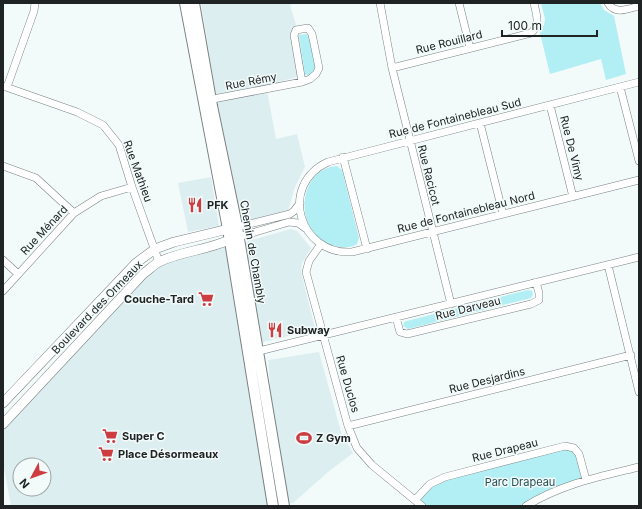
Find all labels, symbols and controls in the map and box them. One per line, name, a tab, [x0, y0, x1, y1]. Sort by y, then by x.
scale bar	[502, 12, 597, 38]
text: 100 m	[508, 18, 542, 33]
street label: Rue Rouillard	[414, 27, 484, 57]
street label: Rue Rémy	[224, 69, 278, 93]
street label: Rue de Fontainebleau Sud	[387, 95, 523, 141]
street label: Rue De Vimy	[557, 114, 587, 182]
street label: Rue Mathieu	[120, 138, 156, 204]
street label: Rue Racicot	[415, 143, 443, 207]
street label: Rue de Fontainebleau Nord	[396, 188, 536, 236]
restaurant icon: PFK	[186, 196, 204, 214]
place label: PFK	[207, 198, 229, 212]
street label: Chemin de Chambly	[237, 199, 269, 305]
street label: Rue Ménard	[17, 202, 71, 258]
street label: Boulevard des Ormeaux	[49, 257, 145, 357]
supermarket icon: Couche-Tard	[197, 290, 215, 308]
place label: Couche-Tard	[124, 292, 194, 306]
street label: Rue Darveau	[434, 293, 502, 323]
restaurant icon: Subway	[266, 321, 284, 339]
place label: Subway	[287, 323, 330, 337]
street label: Rue Duclos	[333, 354, 363, 414]
street label: Rue Desjardins	[448, 364, 527, 396]
supermarket icon: Super C	[101, 427, 119, 445]
place label: Super C	[122, 429, 165, 443]
sports icon: Z Gym	[295, 429, 313, 447]
place label: Z Gym	[316, 431, 351, 445]
street label: Rue Drapeau	[471, 435, 539, 465]
supermarket icon: Place Désormeaux	[97, 445, 115, 463]
place label: Place Désormeaux	[118, 447, 219, 461]
north arrow	[12, 457, 52, 497]
park label: Parc Drapeau	[485, 475, 555, 489]
text: N	[16, 476, 32, 491]

